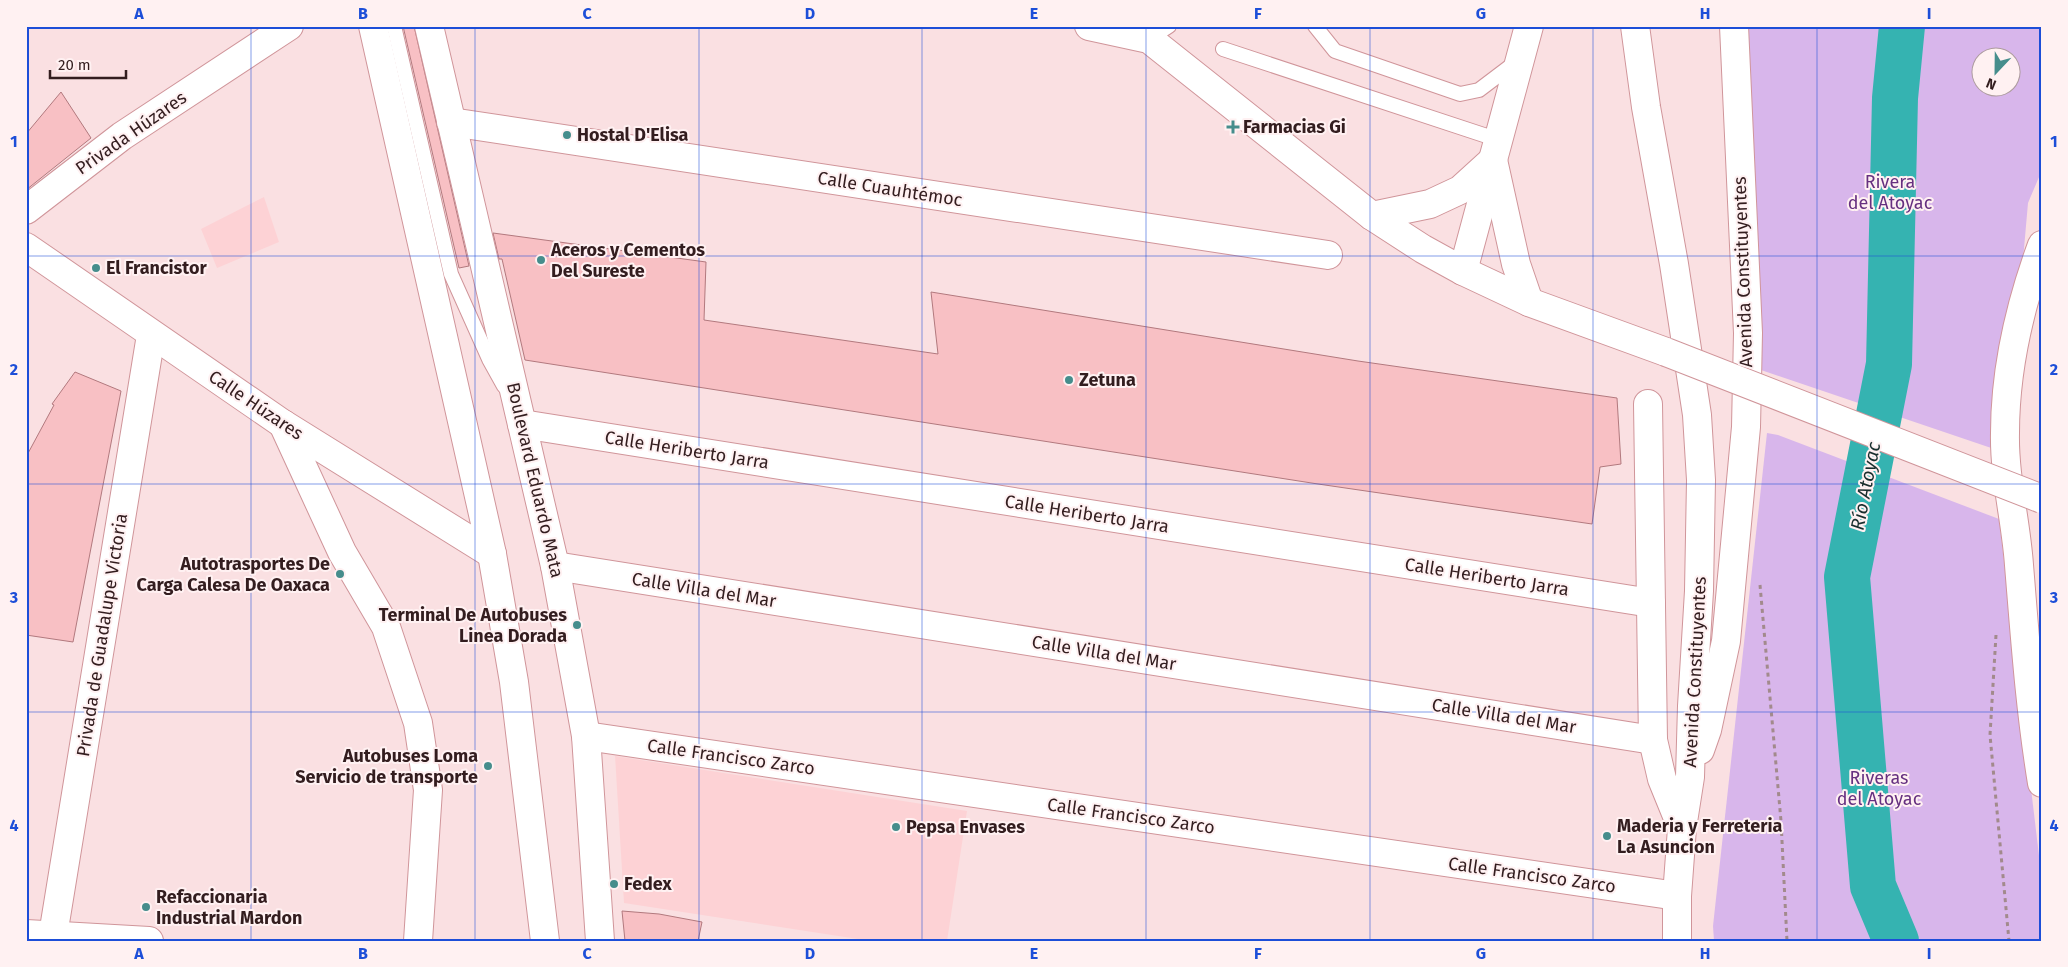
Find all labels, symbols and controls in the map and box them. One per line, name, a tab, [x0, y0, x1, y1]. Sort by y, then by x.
text: A	[133, 4, 144, 23]
text: B	[358, 4, 368, 23]
text: C	[582, 4, 592, 23]
text: D	[805, 4, 815, 23]
text: E	[1030, 4, 1038, 23]
text: F	[1254, 4, 1262, 23]
text: G	[1476, 4, 1486, 23]
text: H	[1700, 4, 1710, 23]
text: I	[1927, 4, 1931, 23]
scale bar	[50, 48, 126, 80]
north arrow	[1970, 48, 2020, 98]
text: 20 m	[58, 56, 91, 74]
text: N	[1984, 74, 1999, 93]
street label: Privada Húzares	[71, 87, 191, 179]
place label: Farmacias Gi	[1243, 116, 1346, 138]
marker: Farmacias Gi	[1227, 121, 1239, 133]
place label: Hostal D'Elisa	[577, 124, 688, 146]
marker: Hostal D'Elisa	[561, 129, 573, 141]
text: 1	[10, 132, 18, 151]
text: 1	[2050, 132, 2058, 151]
street label: Calle Cuauhtémoc	[816, 167, 964, 211]
park label: Rivera del Atoyac	[1848, 171, 1933, 214]
street label: Avenida Constituyentes	[1729, 176, 1757, 368]
place label: Aceros y Cementos Del Sureste	[550, 239, 705, 282]
marker: Aceros y Cementos Del Sureste	[535, 254, 547, 266]
place label: El Francistor	[106, 257, 207, 279]
marker: El Francistor	[90, 262, 102, 274]
text: 2	[10, 360, 18, 379]
text: 2	[2050, 360, 2058, 379]
street label: Calle Húzares	[205, 365, 307, 445]
place label: Zetuna	[1079, 369, 1136, 391]
marker: Zetuna	[1063, 374, 1075, 386]
street label: Boulevard Eduardo Mata	[502, 380, 568, 580]
street label: Calle Heriberto Jarra	[603, 426, 771, 474]
water label: Río Atoyac	[1846, 440, 1885, 532]
street label: Calle Heriberto Jarra	[1003, 490, 1171, 538]
street label: Privada de Guadalupe Victoria	[72, 512, 132, 758]
place label: Autotrasportes De Carga Calesa De Oaxaca	[136, 553, 330, 596]
street label: Calle Heriberto Jarra	[1403, 553, 1571, 601]
marker: Autotrasportes De Carga Calesa De Oaxaca	[334, 568, 346, 580]
street label: Calle Villa del Mar	[630, 568, 778, 612]
street label: Avenida Constituyentes	[1679, 576, 1711, 768]
text: 3	[9, 588, 18, 607]
text: 3	[2049, 588, 2058, 607]
place label: Terminal De Autobuses Linea Dorada	[379, 604, 567, 647]
marker: Terminal De Autobuses Linea Dorada	[571, 619, 583, 631]
street label: Calle Villa del Mar	[1030, 631, 1178, 675]
street label: Calle Villa del Mar	[1430, 694, 1578, 738]
street label: Calle Francisco Zarco	[646, 734, 816, 780]
place label: Autobuses Loma Servicio de transporte	[295, 745, 478, 788]
marker: Autobuses Loma Servicio de transporte	[482, 760, 494, 772]
park label: Riveras del Atoyac	[1837, 767, 1922, 810]
street label: Calle Francisco Zarco	[1046, 793, 1216, 839]
place label: Maderia y Ferreteria La Asuncion	[1617, 815, 1783, 858]
text: 4	[9, 816, 19, 835]
place label: Pepsa Envases	[906, 816, 1025, 838]
text: 4	[2049, 816, 2059, 835]
marker: Pepsa Envases	[890, 821, 902, 833]
marker: Maderia y Ferreteria La Asuncion	[1601, 830, 1613, 842]
street label: Calle Francisco Zarco	[1447, 852, 1617, 898]
place label: Fedex	[624, 873, 673, 895]
marker: Fedex	[608, 878, 620, 890]
place label: Refaccionaria Industrial Mardon	[156, 886, 302, 929]
marker: Refaccionaria Industrial Mardon	[140, 901, 152, 913]
text: A	[133, 944, 144, 963]
text: B	[358, 944, 368, 963]
text: C	[582, 944, 592, 963]
text: D	[805, 944, 815, 963]
text: E	[1030, 944, 1038, 963]
text: F	[1254, 944, 1262, 963]
text: G	[1476, 944, 1486, 963]
text: H	[1700, 944, 1710, 963]
text: I	[1927, 944, 1931, 963]

